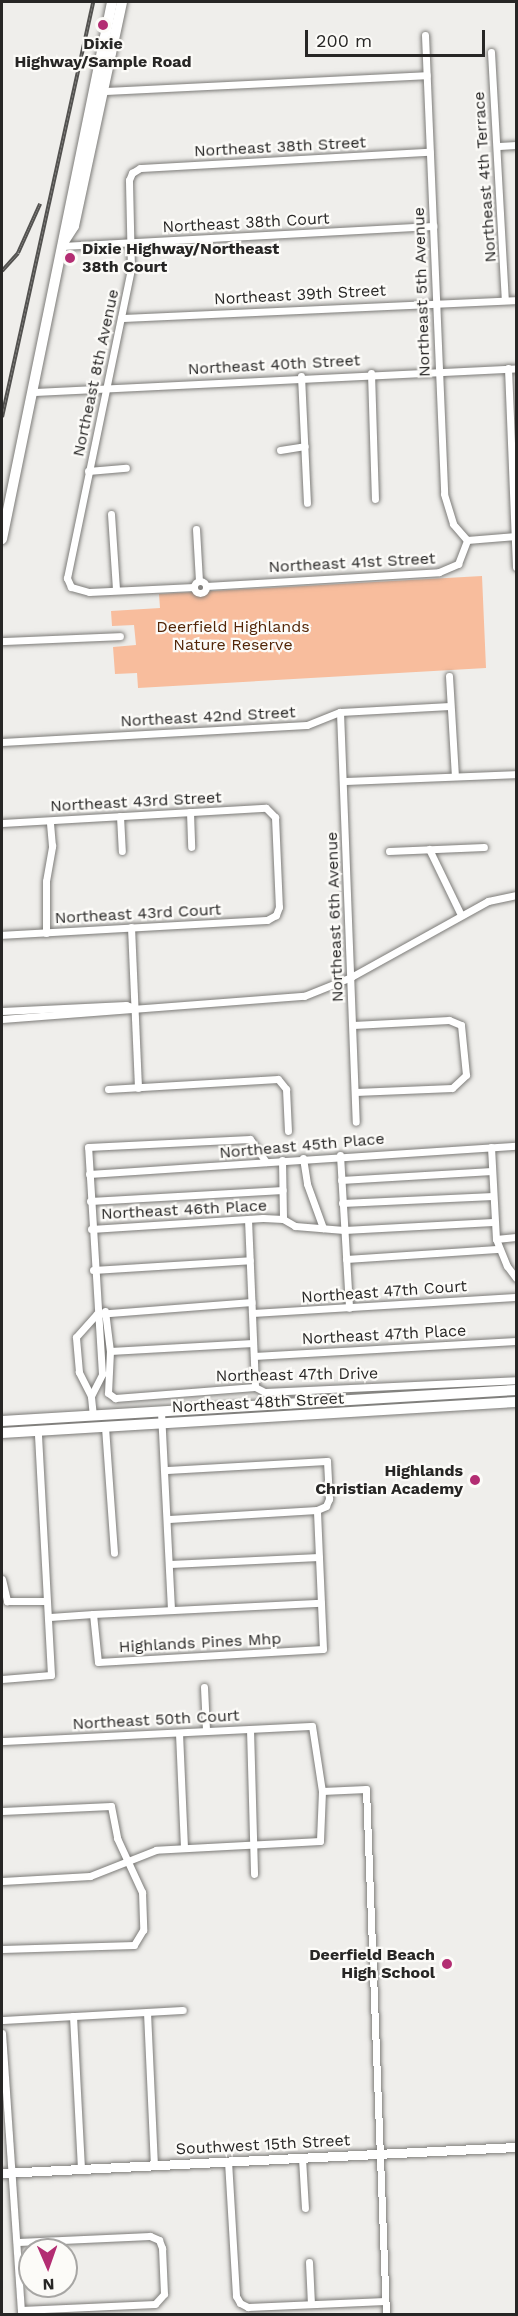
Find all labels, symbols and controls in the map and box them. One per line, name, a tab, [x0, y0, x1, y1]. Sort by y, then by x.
marker: Dixie Highway/Sample Road	[96, 18, 110, 32]
scale bar	[308, 18, 488, 56]
text: 200 m	[316, 30, 372, 51]
place label: Dixie Highway/Sample Road	[14, 34, 192, 72]
street label: Northeast 4th Terrace	[469, 91, 501, 263]
street label: Northeast 38th Street	[194, 133, 366, 161]
street label: Northeast 5th Avenue	[409, 206, 435, 378]
street label: Northeast 38th Court	[162, 209, 330, 237]
place label: Dixie Highway/Northeast 38th Court	[82, 239, 279, 277]
marker: Dixie Highway/Northeast 38th Court	[63, 251, 77, 265]
street label: Northeast 39th Street	[214, 281, 386, 309]
street label: Northeast 8th Avenue	[69, 287, 123, 459]
street label: Northeast 40th Street	[187, 351, 361, 379]
street label: Northeast 41st Street	[268, 549, 436, 577]
park label: Deerfield Highlands Nature Reserve	[156, 617, 310, 655]
street label: Northeast 42nd Street	[120, 703, 296, 731]
street label: Northeast 43rd Street	[50, 788, 222, 816]
street label: Northeast 6th Avenue	[322, 831, 348, 1003]
street label: Northeast 43rd Court	[54, 900, 222, 928]
street label: Northeast 45th Place	[219, 1129, 385, 1163]
street label: Northeast 46th Place	[100, 1196, 268, 1224]
street label: Northeast 47th Court	[301, 1277, 467, 1307]
street label: Northeast 47th Place	[301, 1321, 467, 1349]
street label: Northeast 47th Drive	[216, 1364, 378, 1386]
street label: Northeast 48th Street	[171, 1389, 345, 1417]
place label: Highlands Christian Academy	[315, 1461, 463, 1499]
marker: Highlands Christian Academy	[468, 1473, 482, 1487]
street label: Highlands Pines Mhp	[118, 1629, 282, 1657]
street label: Northeast 50th Court	[72, 1706, 240, 1734]
place label: Deerfield Beach High School	[309, 1945, 435, 1983]
marker: Deerfield Beach High School	[440, 1957, 454, 1971]
street label: Southwest 15th Street	[175, 2131, 351, 2159]
north arrow	[18, 2238, 78, 2298]
text: N	[42, 2275, 55, 2294]

